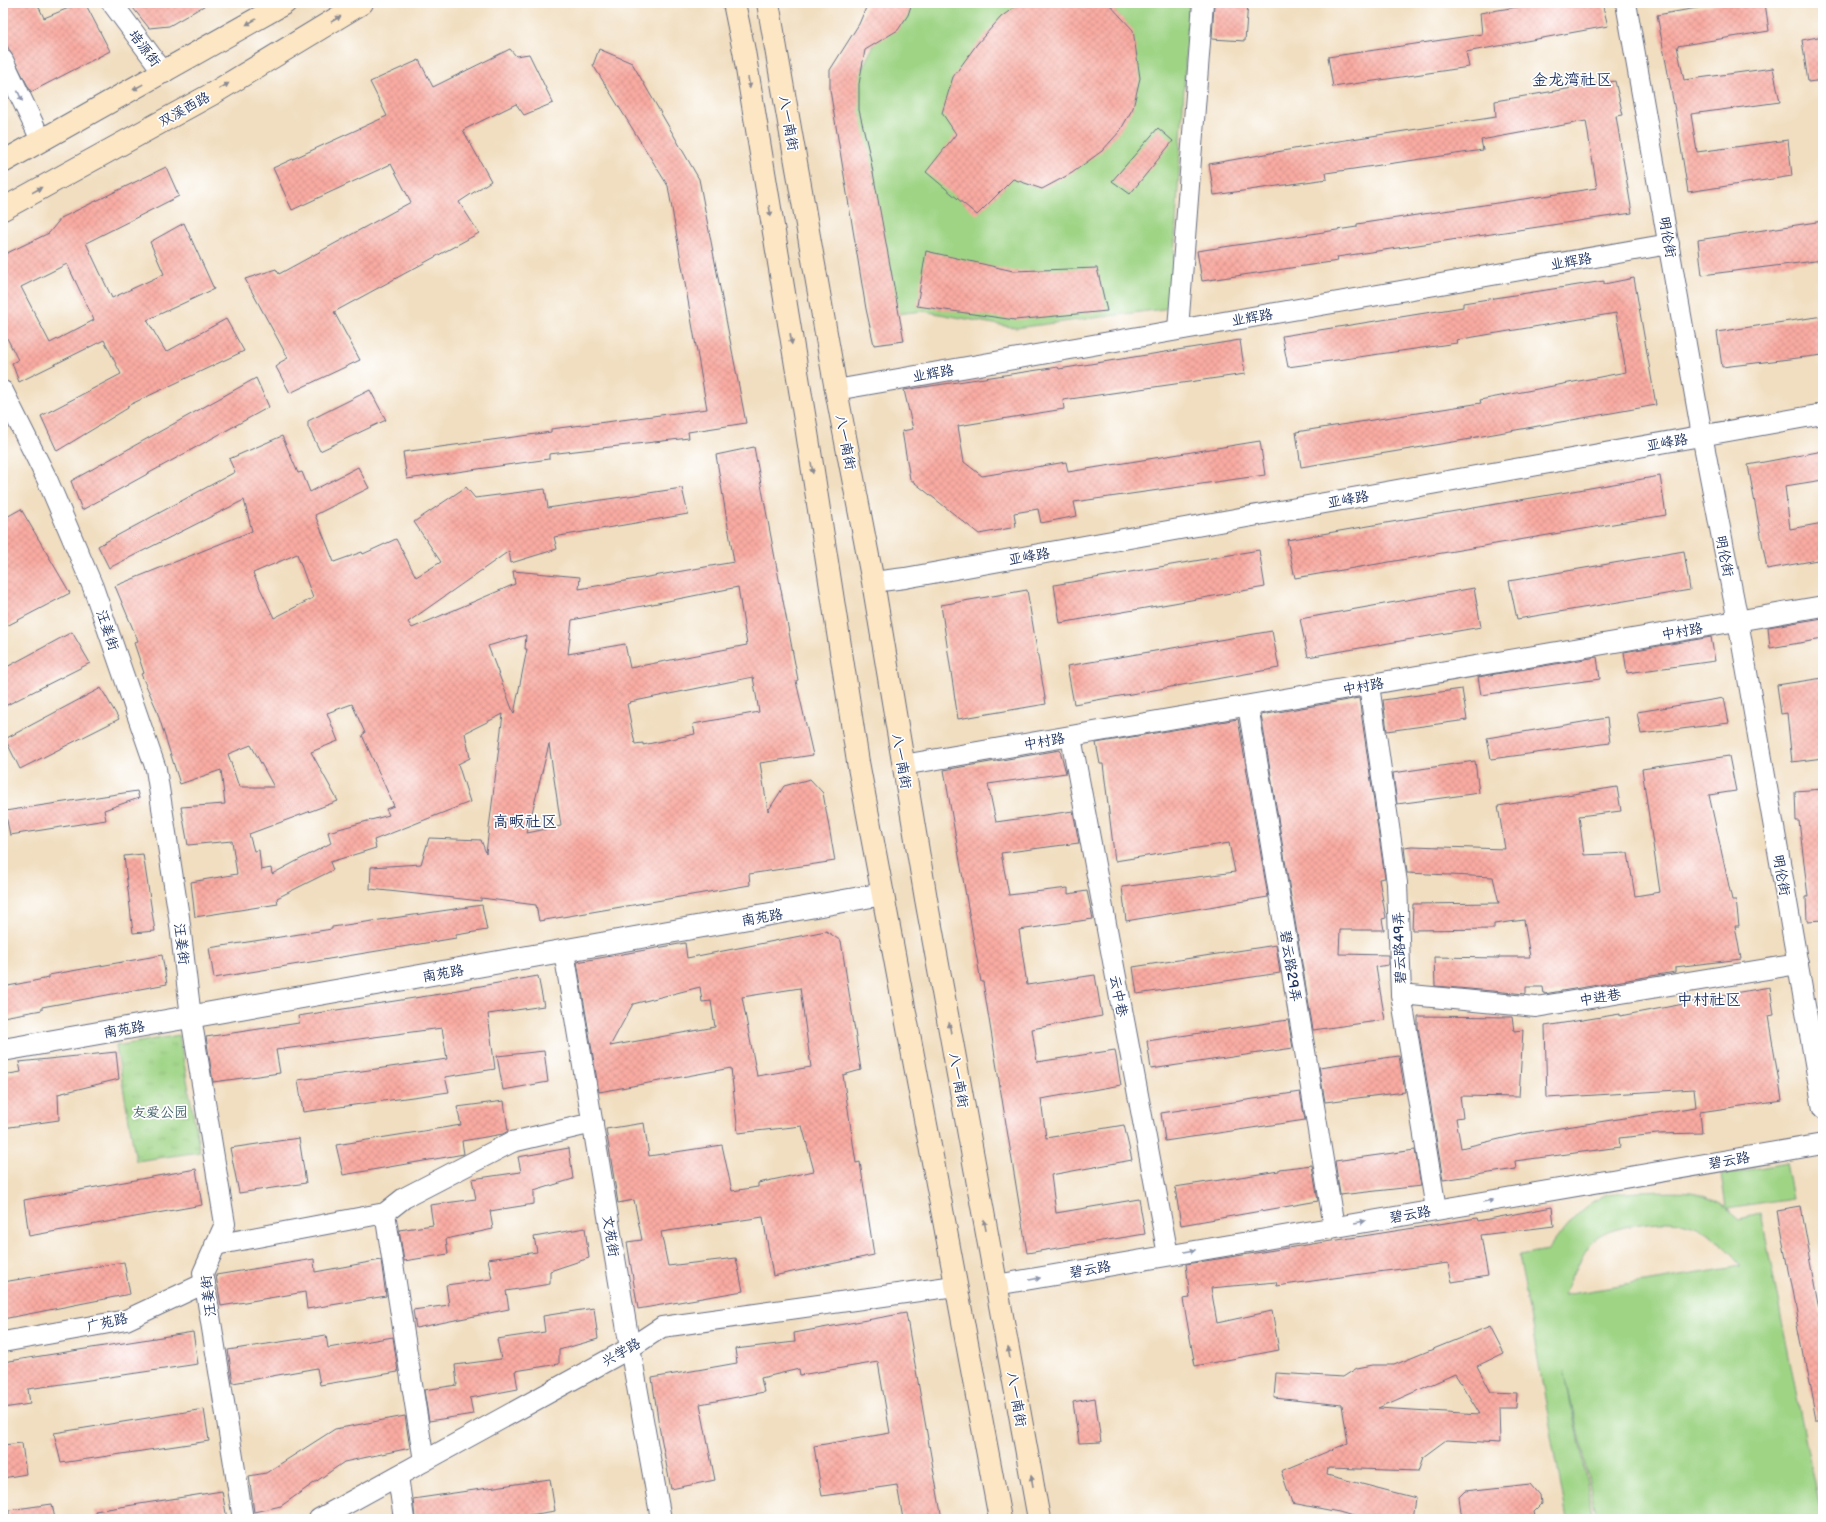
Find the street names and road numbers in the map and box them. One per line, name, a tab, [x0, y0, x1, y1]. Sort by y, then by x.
street label: 培源街	[125, 26, 164, 70]
street label: 双溪西路	[156, 88, 213, 130]
street label: 八一南街	[775, 94, 802, 152]
street label: 明伦街	[1655, 215, 1680, 259]
street label: 业辉路	[1549, 249, 1593, 274]
street label: 业辉路	[1230, 305, 1274, 330]
street label: 业辉路	[911, 361, 955, 386]
street label: 八一南街	[832, 413, 859, 471]
street label: 亚峰路	[1645, 430, 1689, 455]
street label: 亚峰路	[1326, 487, 1370, 512]
street label: 明伦街	[1712, 534, 1737, 578]
street label: 亚峰路	[1007, 544, 1051, 569]
street label: 汪姜街	[93, 608, 122, 653]
street label: 中村路	[1660, 619, 1704, 644]
street label: 中村路	[1341, 674, 1385, 699]
street label: 中村路	[1022, 729, 1066, 754]
street label: 八一南街	[888, 732, 915, 790]
street label: 明伦街	[1769, 853, 1794, 897]
street label: 南苑路	[740, 905, 784, 930]
street label: 碧云路49弄	[1390, 911, 1409, 985]
street label: 汪姜街	[171, 922, 192, 966]
street label: 碧云路29弄	[1276, 929, 1305, 1003]
street label: 南苑路	[421, 961, 465, 986]
street label: 云中巷	[1106, 974, 1131, 1019]
street label: 中进巷	[1578, 986, 1623, 1009]
street label: 南苑路	[102, 1017, 146, 1042]
street label: 八一南街	[945, 1051, 972, 1109]
street label: 碧云路	[1707, 1148, 1751, 1173]
street label: 碧云路	[1388, 1202, 1432, 1227]
street label: 文苑街	[599, 1214, 622, 1258]
street label: 碧云路	[1068, 1257, 1112, 1282]
street label: 汪姜街	[198, 1274, 219, 1318]
street label: 广苑路	[85, 1309, 129, 1335]
street label: 兴学路	[599, 1335, 644, 1370]
street label: 八一南街	[1003, 1370, 1030, 1428]

